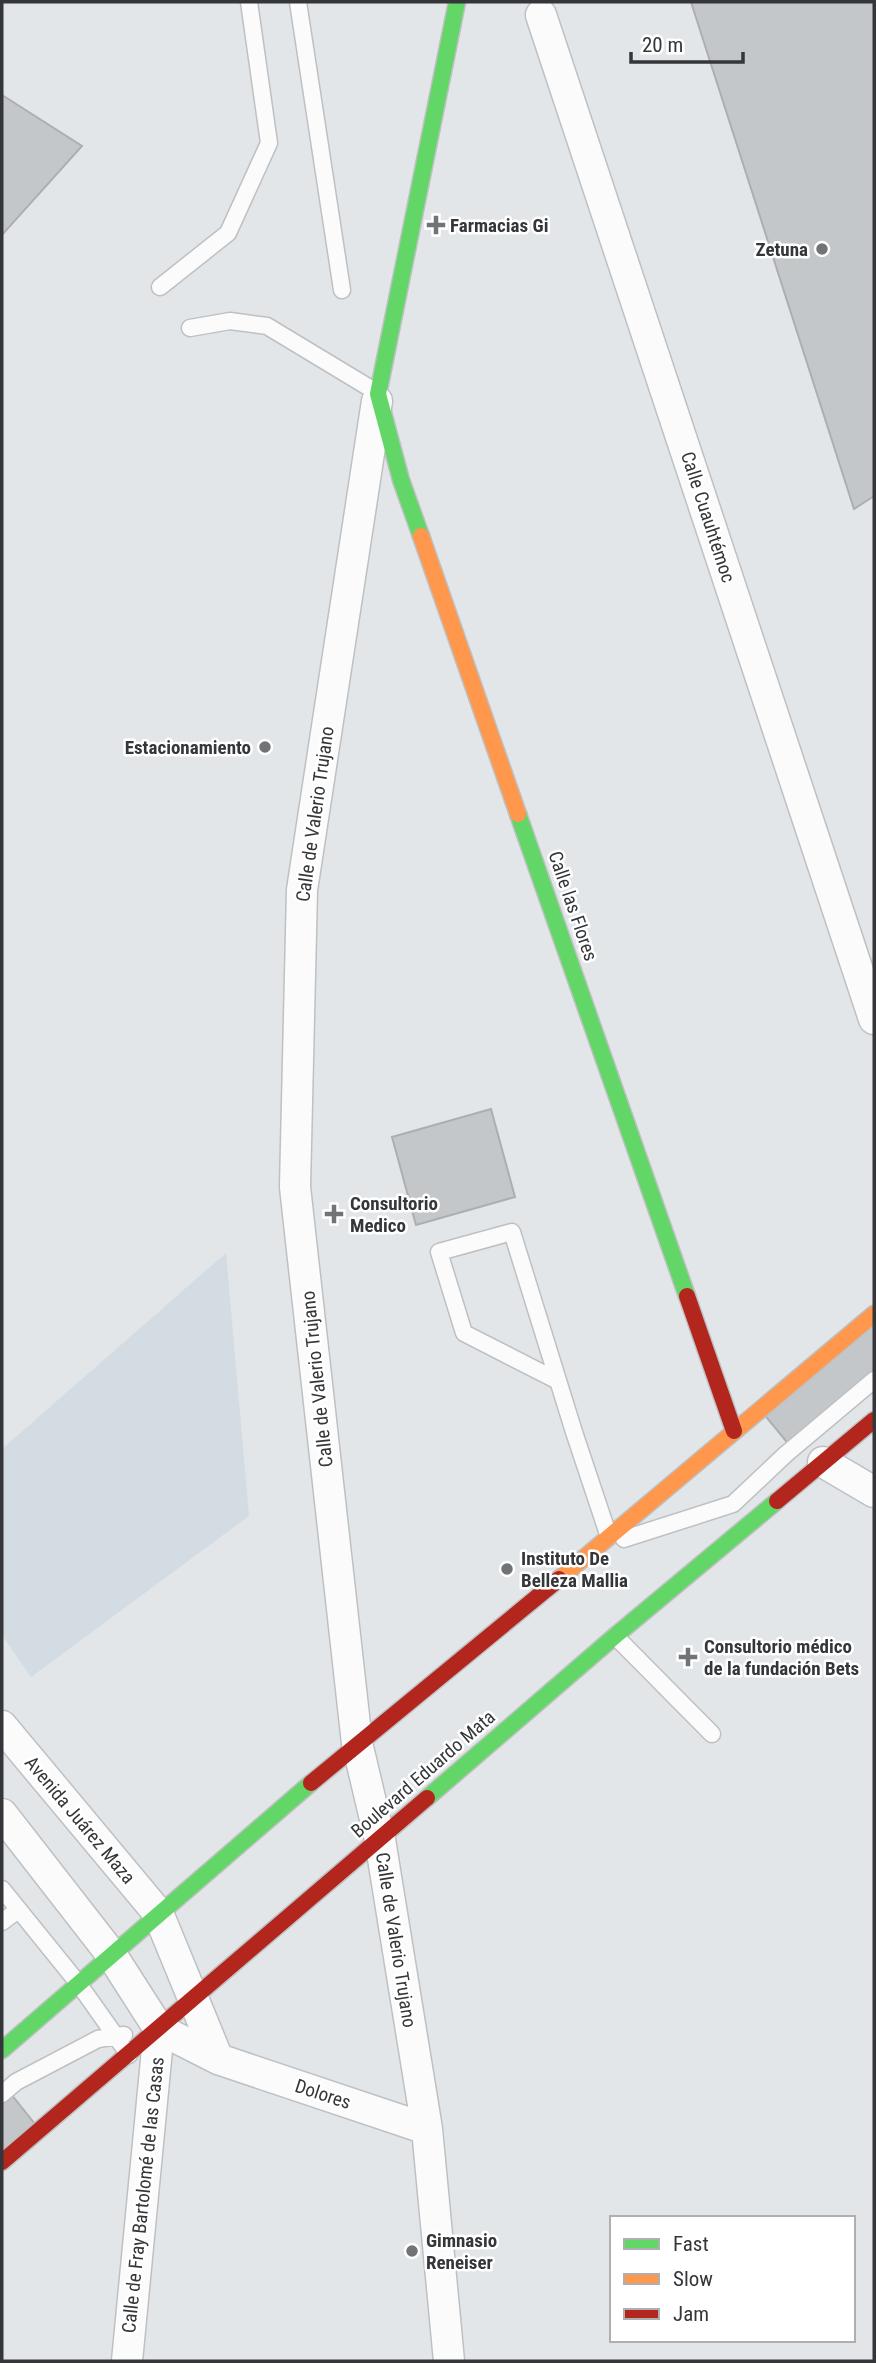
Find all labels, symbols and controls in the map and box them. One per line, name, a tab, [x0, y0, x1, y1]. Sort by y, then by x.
scale bar	[631, 21, 743, 65]
text: 20 m	[642, 33, 683, 57]
place label: Farmacias Gi	[450, 214, 548, 237]
marker: Farmacias Gi	[428, 217, 444, 233]
place label: Zetuna	[756, 238, 808, 261]
marker: Zetuna	[814, 241, 830, 257]
street label: Calle Cuauhtémoc	[676, 449, 740, 586]
street label: Calle de Valerio Trujano	[291, 725, 339, 903]
place label: Estacionamiento	[125, 736, 251, 759]
marker: Estacionamiento	[257, 739, 273, 755]
street label: Calle las Flores	[543, 848, 603, 964]
place label: Consultorio Medico	[350, 1192, 438, 1237]
marker: Consultorio Medico	[324, 1204, 344, 1224]
street label: Calle de Valerio Trujano	[296, 1290, 338, 1468]
place label: Instituto De Belleza Mallia	[521, 1547, 628, 1592]
marker: Instituto De Belleza Mallia	[499, 1561, 515, 1577]
place label: Consultorio médico de la fundación Bets	[704, 1635, 859, 1680]
marker: Consultorio médico de la fundación Bets	[678, 1647, 698, 1667]
street label: Boulevard Eduardo Mata	[346, 1705, 500, 1843]
street label: Avenida Juárez Maza	[20, 1752, 140, 1888]
street label: Calle de Valerio Trujano	[371, 1851, 421, 2029]
street label: Calle de Fray Bartolomé de las Casas	[117, 2056, 169, 2334]
street label: Dolores	[292, 2074, 354, 2114]
legend	[610, 2216, 855, 2342]
place label: Gimnasio Reneiser	[426, 2229, 497, 2274]
text: Fast	[673, 2232, 709, 2256]
marker: Gimnasio Reneiser	[404, 2243, 420, 2259]
text: Slow	[673, 2267, 713, 2291]
text: Jam	[673, 2302, 709, 2326]

